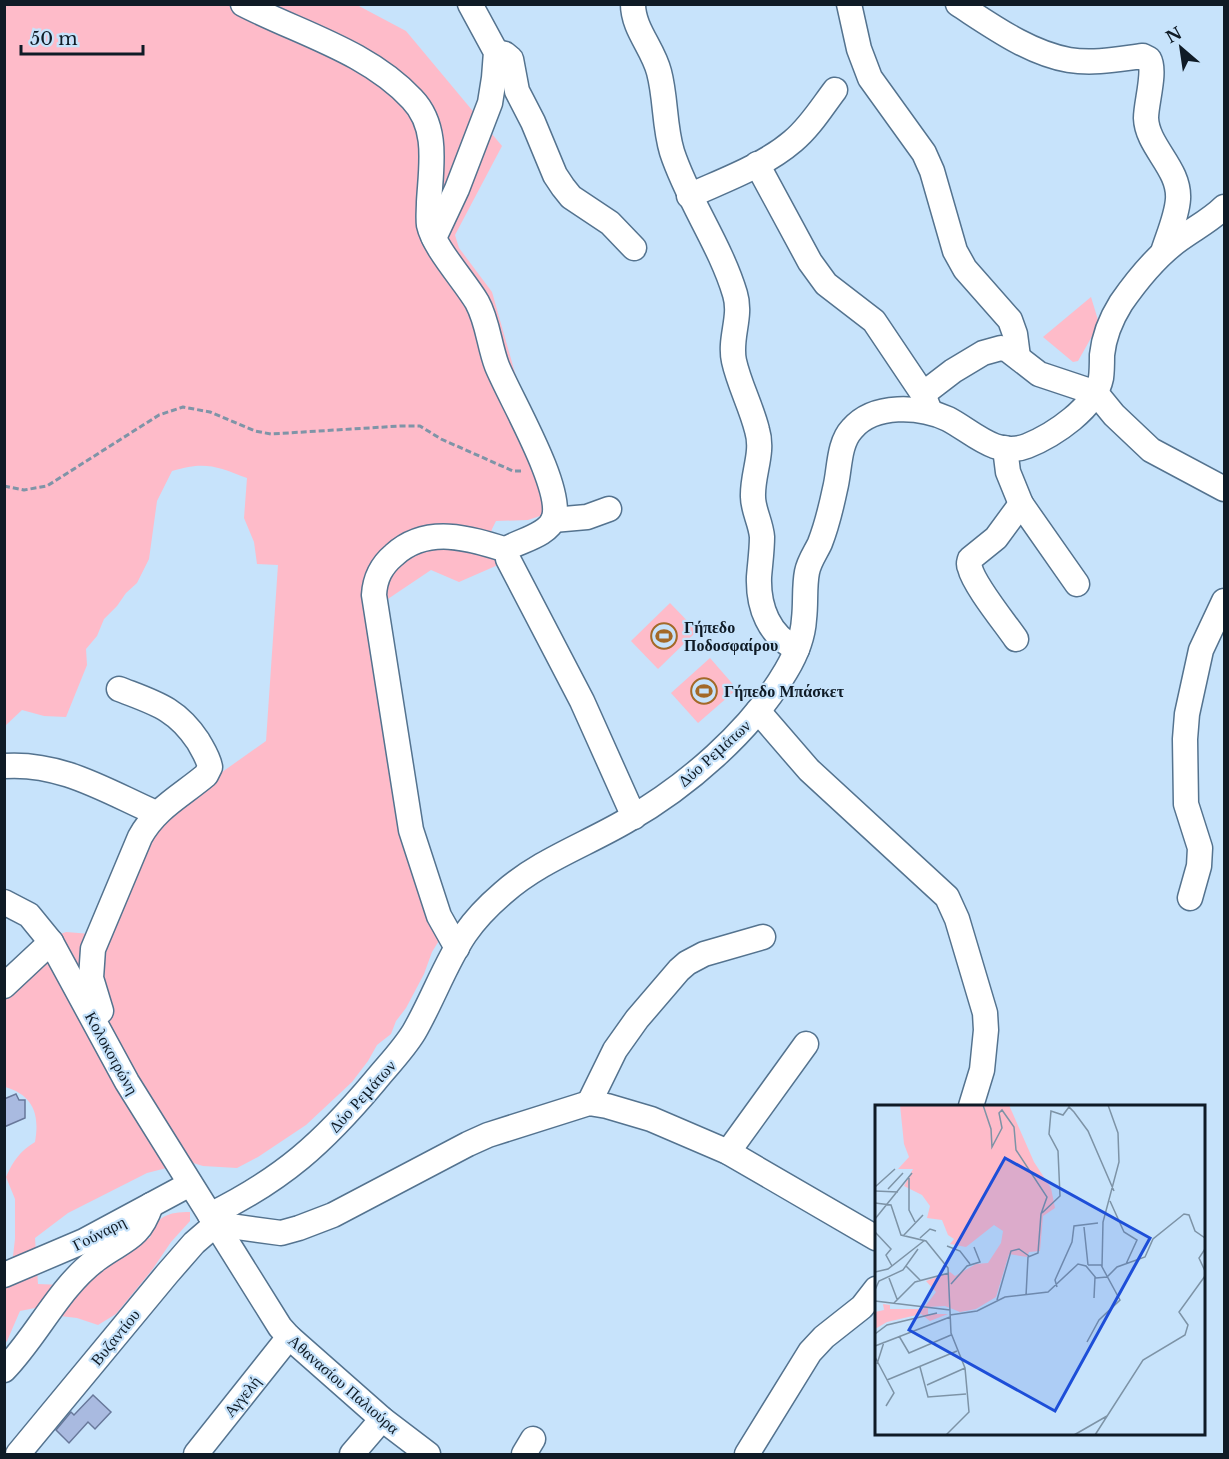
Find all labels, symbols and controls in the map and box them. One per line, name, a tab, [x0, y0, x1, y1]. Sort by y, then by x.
scale bar	[21, 18, 142, 56]
north arrow	[1151, 18, 1211, 78]
text: N	[1162, 22, 1185, 47]
text: 50 m	[30, 28, 78, 50]
place label: Γήπεδο Ποδοσφαίρου	[684, 617, 778, 655]
sports icon: Γήπεδο Ποδοσφαίρου	[649, 621, 679, 651]
sports icon: Γήπεδο Μπάσκετ	[689, 676, 719, 706]
place label: Γήπεδο Μπάσκετ	[724, 681, 845, 701]
street label: Δύο Ρεμάτων	[674, 715, 754, 791]
street label: Κολοκοτρώνη	[81, 1008, 143, 1098]
street label: Δύο Ρεμάτων	[324, 1056, 400, 1136]
inset map	[875, 1105, 1205, 1435]
street label: Γούναρη	[69, 1211, 129, 1255]
street label: Βυζαντίου	[86, 1305, 144, 1369]
street label: Αθανασίου Παλιούρα	[284, 1330, 404, 1438]
street label: Αγγελή	[219, 1371, 265, 1421]

